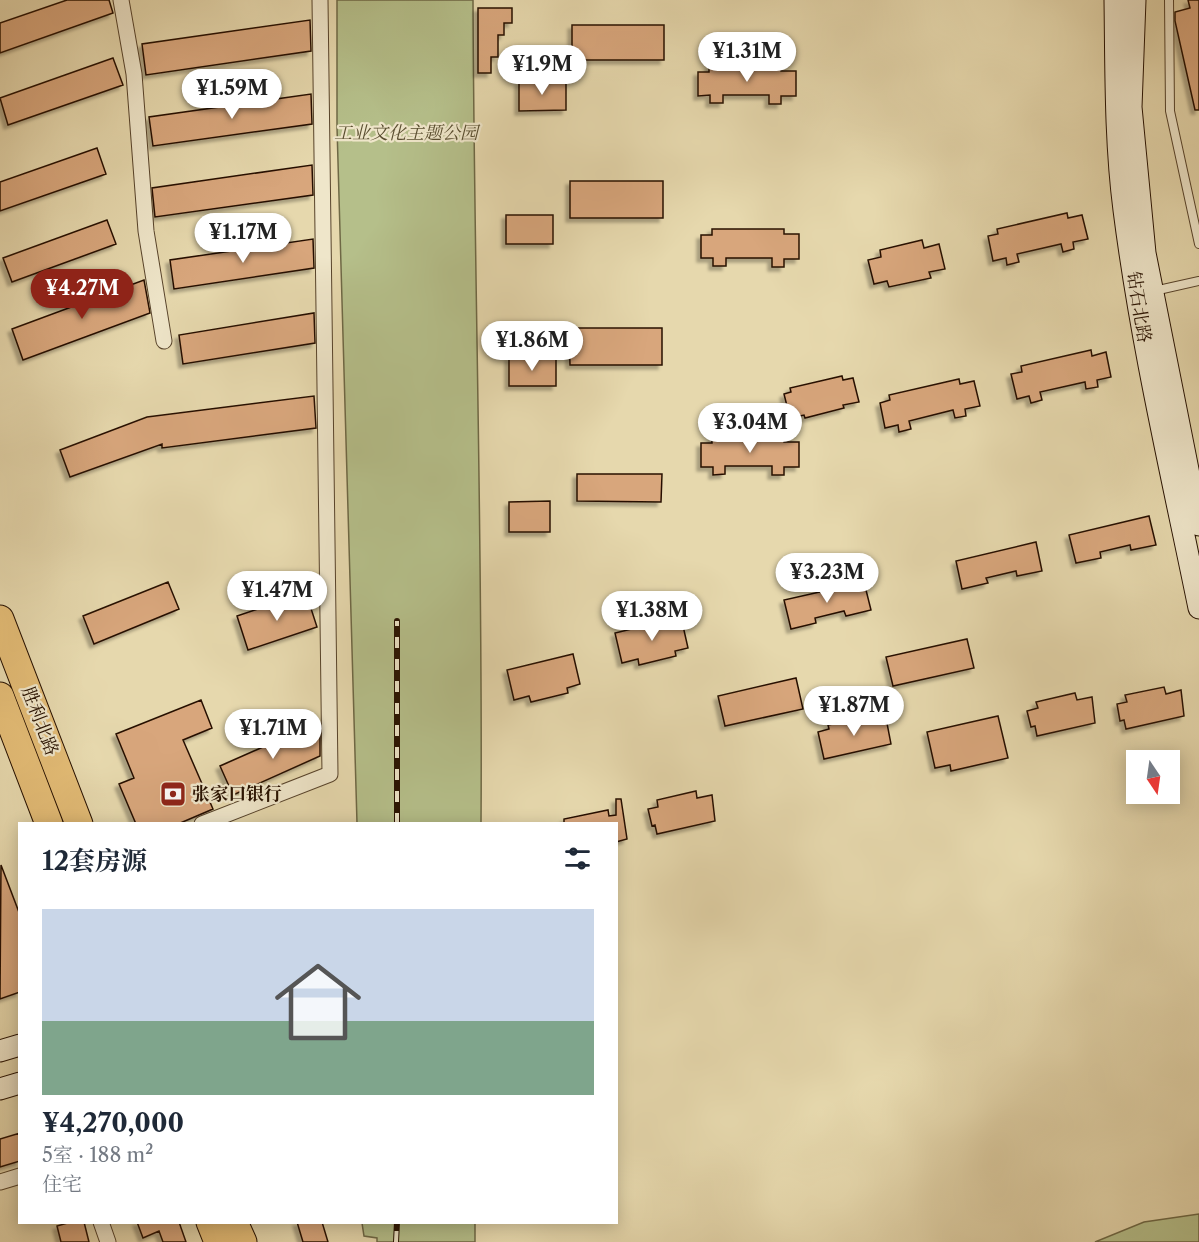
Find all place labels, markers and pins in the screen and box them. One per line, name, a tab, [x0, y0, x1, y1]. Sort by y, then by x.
pin: ¥1.31M	[698, 32, 796, 83]
pin: ¥1.9M	[500, 45, 584, 96]
pin: ¥1.59M	[183, 69, 281, 120]
pin: ¥1.17M	[194, 213, 292, 264]
pin: ¥4.27M	[33, 269, 131, 320]
pin: ¥1.86M	[483, 321, 581, 372]
pin: ¥3.04M	[701, 403, 799, 454]
pin: ¥3.23M	[778, 553, 876, 604]
pin: ¥1.47M	[228, 571, 326, 622]
pin: ¥1.38M	[603, 591, 701, 642]
pin: ¥1.87M	[805, 686, 903, 737]
pin: ¥1.71M	[224, 709, 322, 760]
bank icon: 张家口银行	[158, 779, 188, 809]
place label: 张家口银行	[192, 783, 282, 805]

